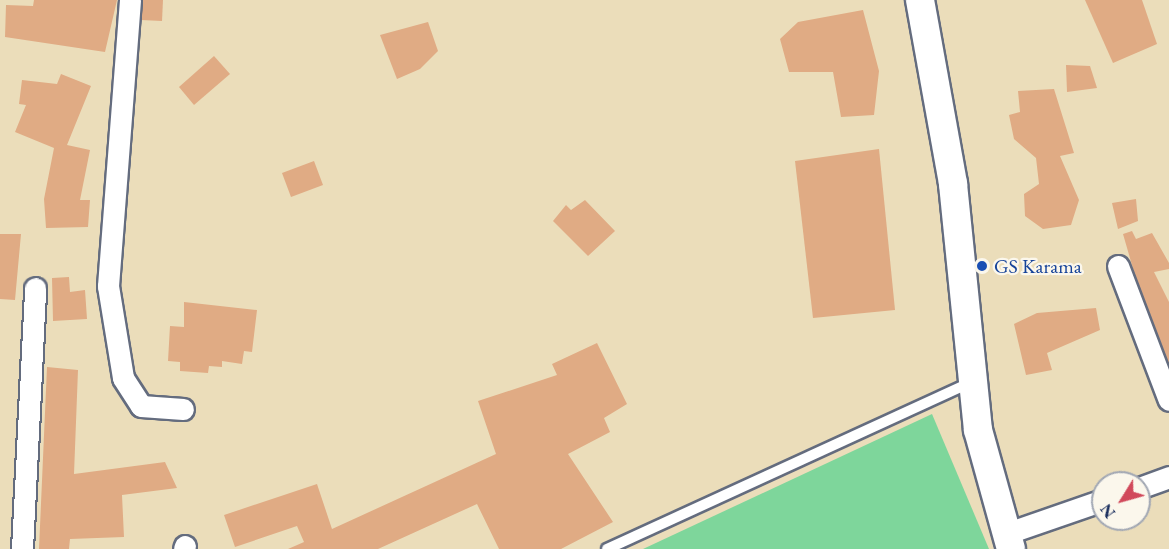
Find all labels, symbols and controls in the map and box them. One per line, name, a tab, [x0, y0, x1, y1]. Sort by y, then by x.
place label: GS Karama	[994, 254, 1082, 278]
marker: GS Karama	[975, 259, 989, 273]
north arrow	[1091, 471, 1151, 531]
text: N	[1096, 499, 1120, 522]

